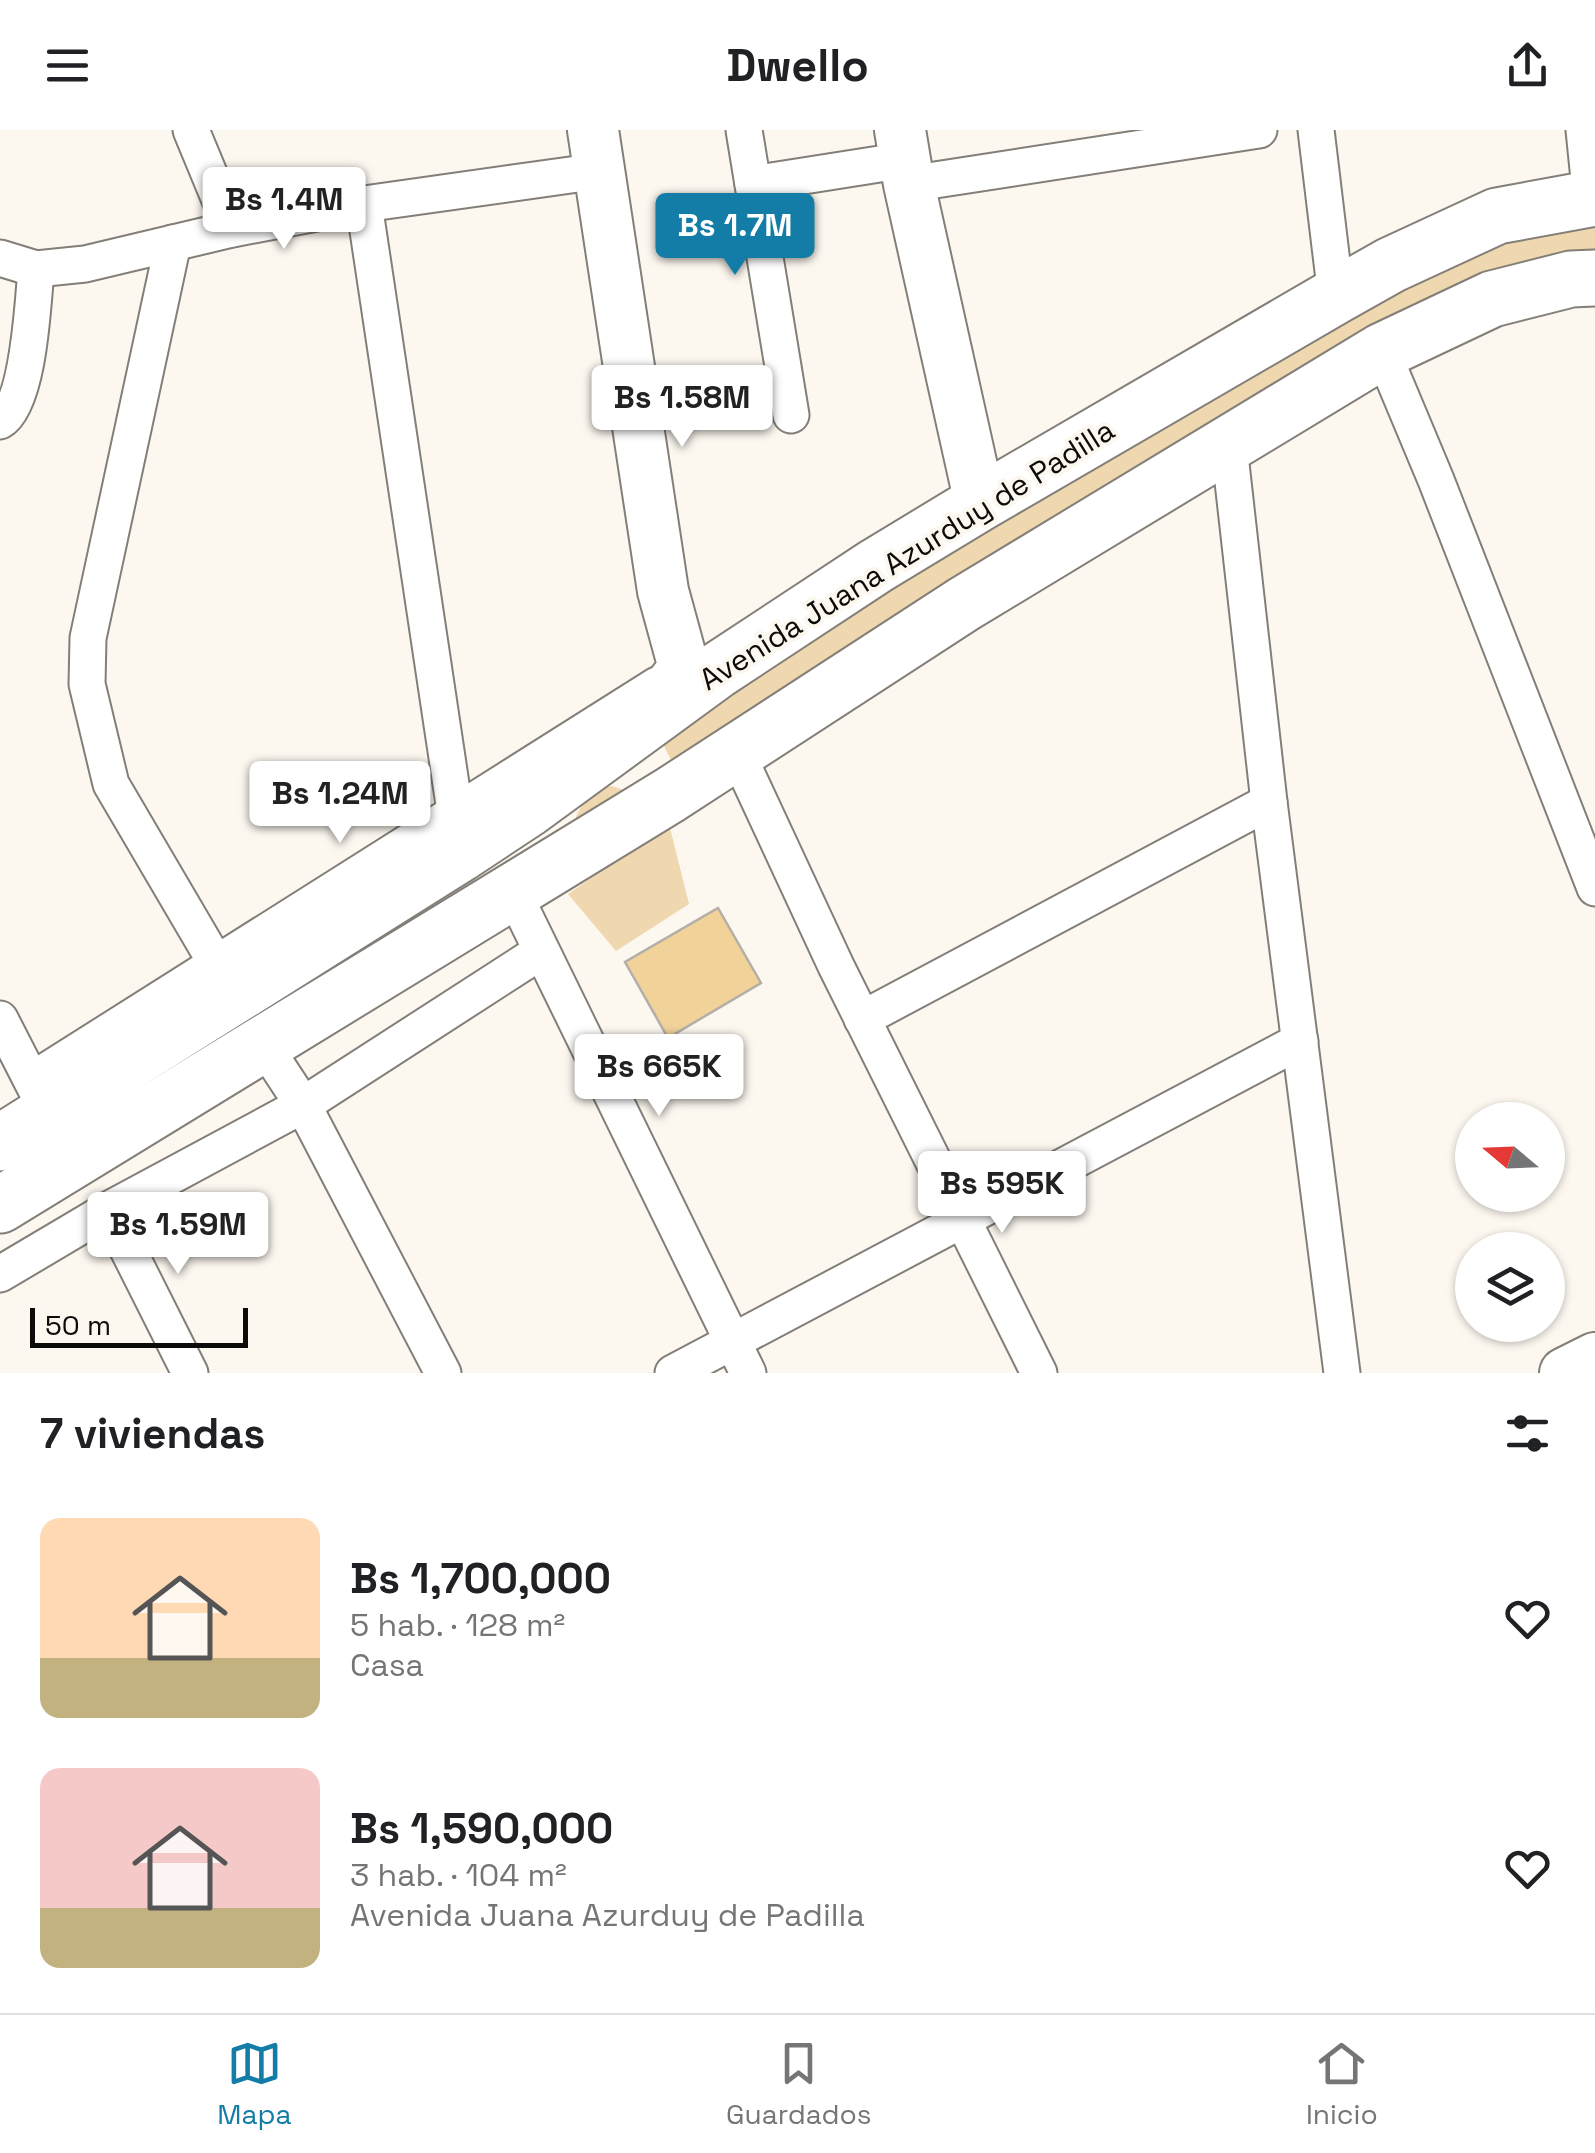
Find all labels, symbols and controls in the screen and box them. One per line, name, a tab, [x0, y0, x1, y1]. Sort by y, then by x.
text: Dwello	[726, 37, 869, 94]
icon: menu	[40, 38, 95, 93]
icon: share	[1500, 38, 1555, 93]
pin: Bs 1.4M	[192, 167, 376, 252]
text: Bs 1.4M	[225, 179, 343, 219]
pin: Bs 1.7M	[643, 193, 827, 278]
text: Bs 1.7M	[677, 205, 793, 245]
pin: Bs 1.58M	[579, 365, 785, 450]
text: Bs 1.58M	[614, 377, 750, 417]
street label: Avenida Juana Azurduy de Padilla	[692, 410, 1122, 699]
pin: Bs 1.24M	[237, 761, 443, 846]
text: Bs 1.24M	[271, 773, 409, 813]
pin: Bs 665K	[567, 1034, 751, 1119]
text: Bs 665K	[597, 1046, 721, 1086]
north arrow	[1455, 1102, 1565, 1212]
map controls	[1455, 1102, 1565, 1342]
pin: Bs 595K	[910, 1151, 1094, 1236]
text: Bs 595K	[940, 1163, 1064, 1203]
pin: Bs 1.59M	[75, 1192, 281, 1277]
text: Bs 1.59M	[109, 1204, 247, 1244]
button: layers	[1455, 1232, 1565, 1342]
scale bar	[30, 1303, 248, 1348]
text: 50 m	[45, 1307, 111, 1343]
icon: filters	[1500, 1406, 1555, 1461]
text: 7 viviendas	[40, 1407, 265, 1460]
text: Bs 1,700,000	[350, 1552, 611, 1605]
icon: home	[120, 1558, 240, 1678]
icon: heart	[1500, 1591, 1555, 1646]
text: 5 hab. · 128 m²	[350, 1605, 565, 1645]
text: Casa	[350, 1645, 424, 1685]
text: Bs 1,590,000	[350, 1802, 613, 1855]
icon: home	[120, 1808, 240, 1928]
icon: heart	[1500, 1841, 1555, 1896]
text: 3 hab. · 104 m²	[350, 1855, 567, 1895]
text: Avenida Juana Azurduy de Padilla	[350, 1895, 865, 1935]
tab: Mapa	[217, 2036, 292, 2132]
tab: Guardados	[726, 2036, 872, 2132]
tab: Inicio	[1306, 2036, 1378, 2132]

